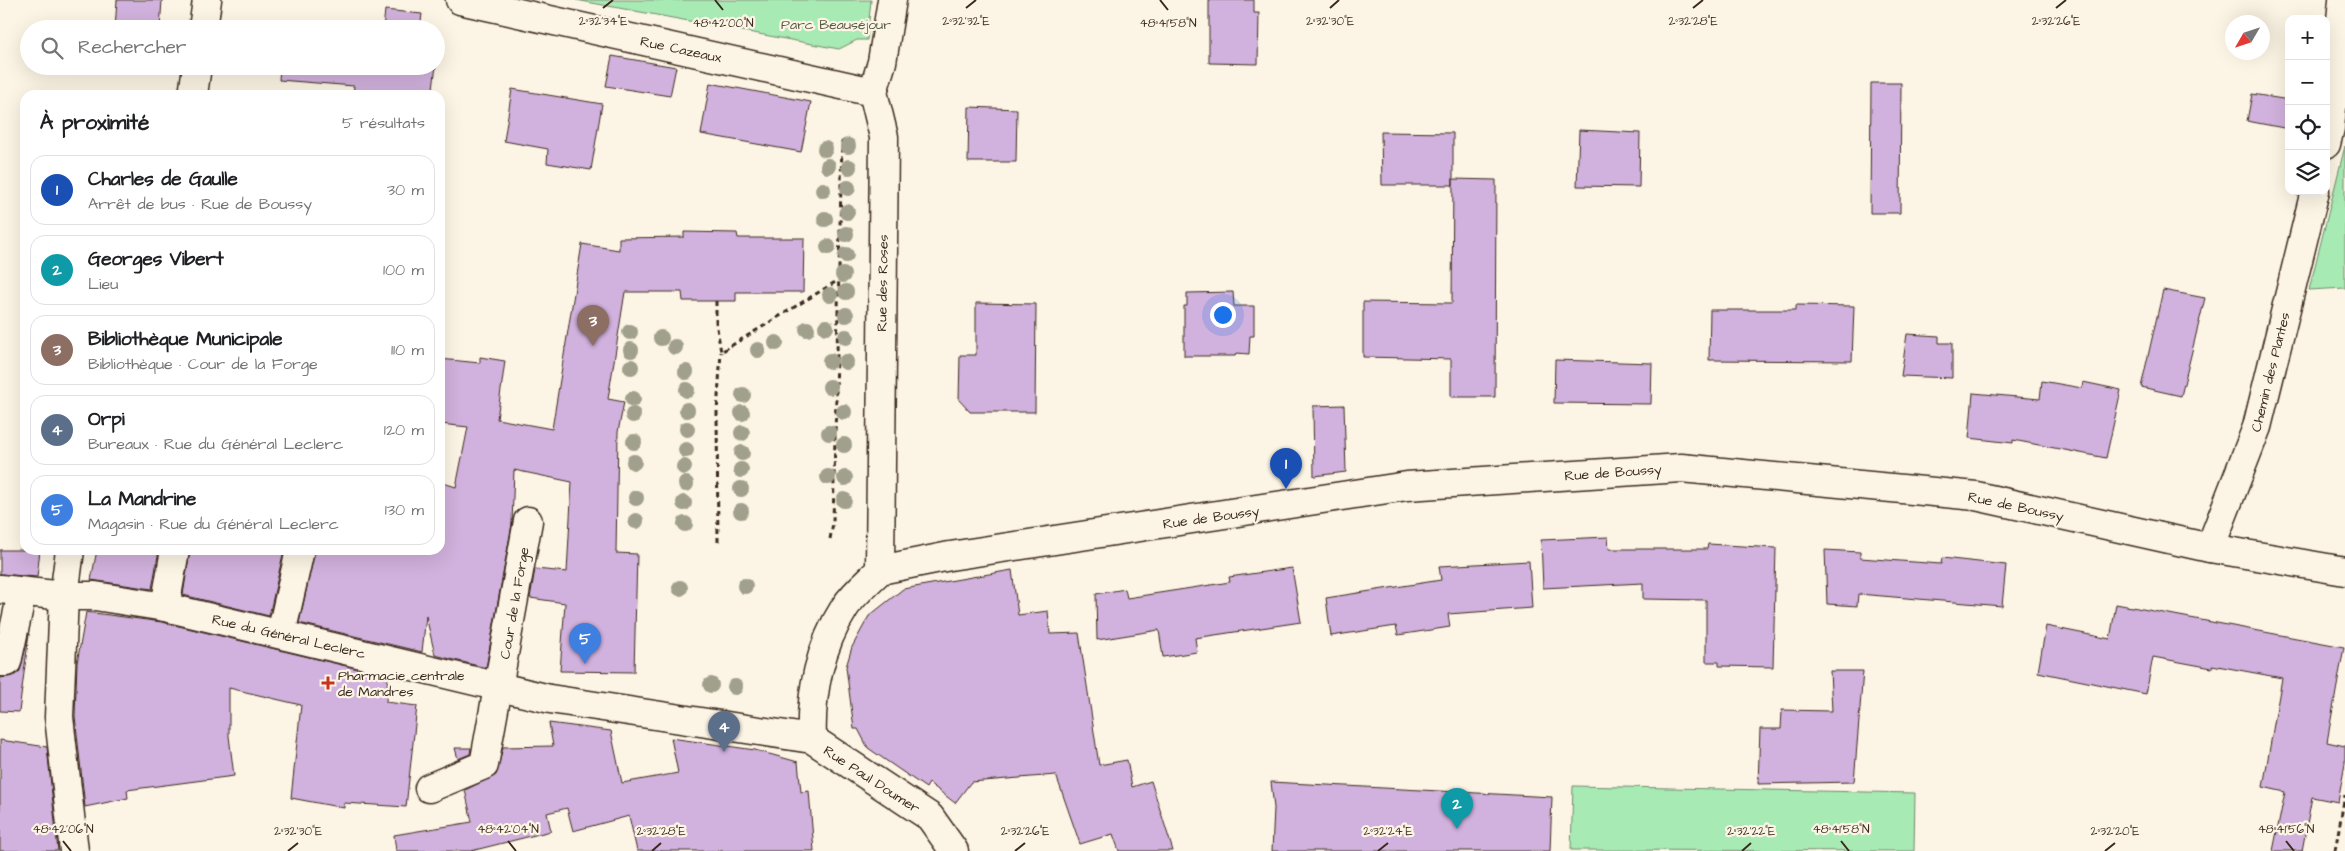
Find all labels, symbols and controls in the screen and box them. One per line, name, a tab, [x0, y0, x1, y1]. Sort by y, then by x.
text: 2°32'34"E	[579, 13, 627, 30]
text: 2°32'32"E	[942, 13, 990, 30]
text: 2°32'30"E	[1306, 13, 1354, 30]
text: 2°32'28"E	[1668, 13, 1718, 30]
text: 2°32'26"E	[2032, 13, 2080, 30]
text: 48°42'00"N	[692, 15, 754, 32]
park label: Parc Beauséjour	[781, 15, 891, 35]
text: 48°41'58"N	[1140, 15, 1197, 32]
north arrow	[2225, 15, 2270, 60]
map controls	[2285, 15, 2330, 195]
button: +	[2285, 15, 2330, 60]
search box	[20, 20, 445, 75]
street label: Rue Cazeaux	[638, 32, 724, 68]
icon: search	[38, 34, 66, 62]
text: Rechercher	[78, 34, 186, 61]
button: −	[2285, 60, 2330, 105]
button: locate	[2285, 105, 2330, 150]
text: À proximité	[40, 108, 149, 137]
text: 5 résultats	[342, 112, 425, 134]
button: layers	[2285, 150, 2330, 195]
text: Charles de Gaulle	[88, 166, 238, 193]
text: 1	[56, 179, 58, 201]
text: 30 m	[387, 179, 424, 201]
text: Arrêt de bus · Rue de Boussy	[88, 193, 312, 215]
street label: Rue des Roses	[872, 234, 894, 332]
text: Georges Vibert	[88, 246, 224, 273]
text: 2	[52, 259, 62, 281]
text: 100 m	[383, 259, 424, 281]
text: Lieu	[88, 273, 118, 295]
your location	[1210, 302, 1236, 328]
pin: 3	[577, 305, 609, 346]
street label: Chemin des Plantes	[2246, 310, 2296, 434]
text: Bibliothèque Municipale	[88, 326, 282, 353]
text: 3	[53, 339, 61, 361]
text: 110 m	[391, 339, 424, 361]
text: Bibliothèque · Cour de la Forge	[88, 353, 318, 375]
text: Orpi	[88, 406, 125, 433]
text: 4	[52, 419, 62, 441]
text: 120 m	[384, 419, 424, 441]
text: Bureaux · Rue du Général Leclerc	[88, 433, 343, 455]
pin: 1	[1270, 448, 1302, 489]
street label: Rue de Boussy	[1564, 460, 1663, 486]
text: La Mandrine	[88, 486, 196, 513]
street label: Rue de Boussy	[1966, 487, 2066, 527]
text: 5	[51, 499, 63, 521]
text: 130 m	[385, 499, 424, 521]
street label: Rue de Boussy	[1162, 501, 1261, 535]
text: Magasin · Rue du Général Leclerc	[88, 513, 339, 535]
street label: Cour de la Forge	[495, 545, 535, 661]
street label: Rue du Général Leclerc	[210, 610, 368, 664]
pin: 5	[569, 623, 601, 664]
place label: Pharmacie centrale de Mandres	[338, 666, 465, 702]
marker: Pharmacie centrale de Mandres	[322, 677, 334, 689]
pin: 4	[708, 711, 740, 752]
street label: Rue Paul Doumer	[819, 741, 924, 819]
pin: 2	[1441, 788, 1473, 829]
text: 48°42'06"N	[32, 821, 94, 838]
text: 48°42'04"N	[477, 821, 539, 838]
text: 48°41'58"N	[1813, 821, 1870, 838]
text: 48°41'56"N	[2258, 821, 2315, 838]
text: 2°32'30"E	[274, 823, 322, 840]
text: 2°32'28"E	[636, 823, 686, 840]
text: 2°32'26"E	[1001, 823, 1049, 840]
text: 2°32'24"E	[1363, 823, 1413, 840]
text: 2°32'22"E	[1727, 823, 1775, 840]
text: 2°32'20"E	[2091, 823, 2139, 840]

